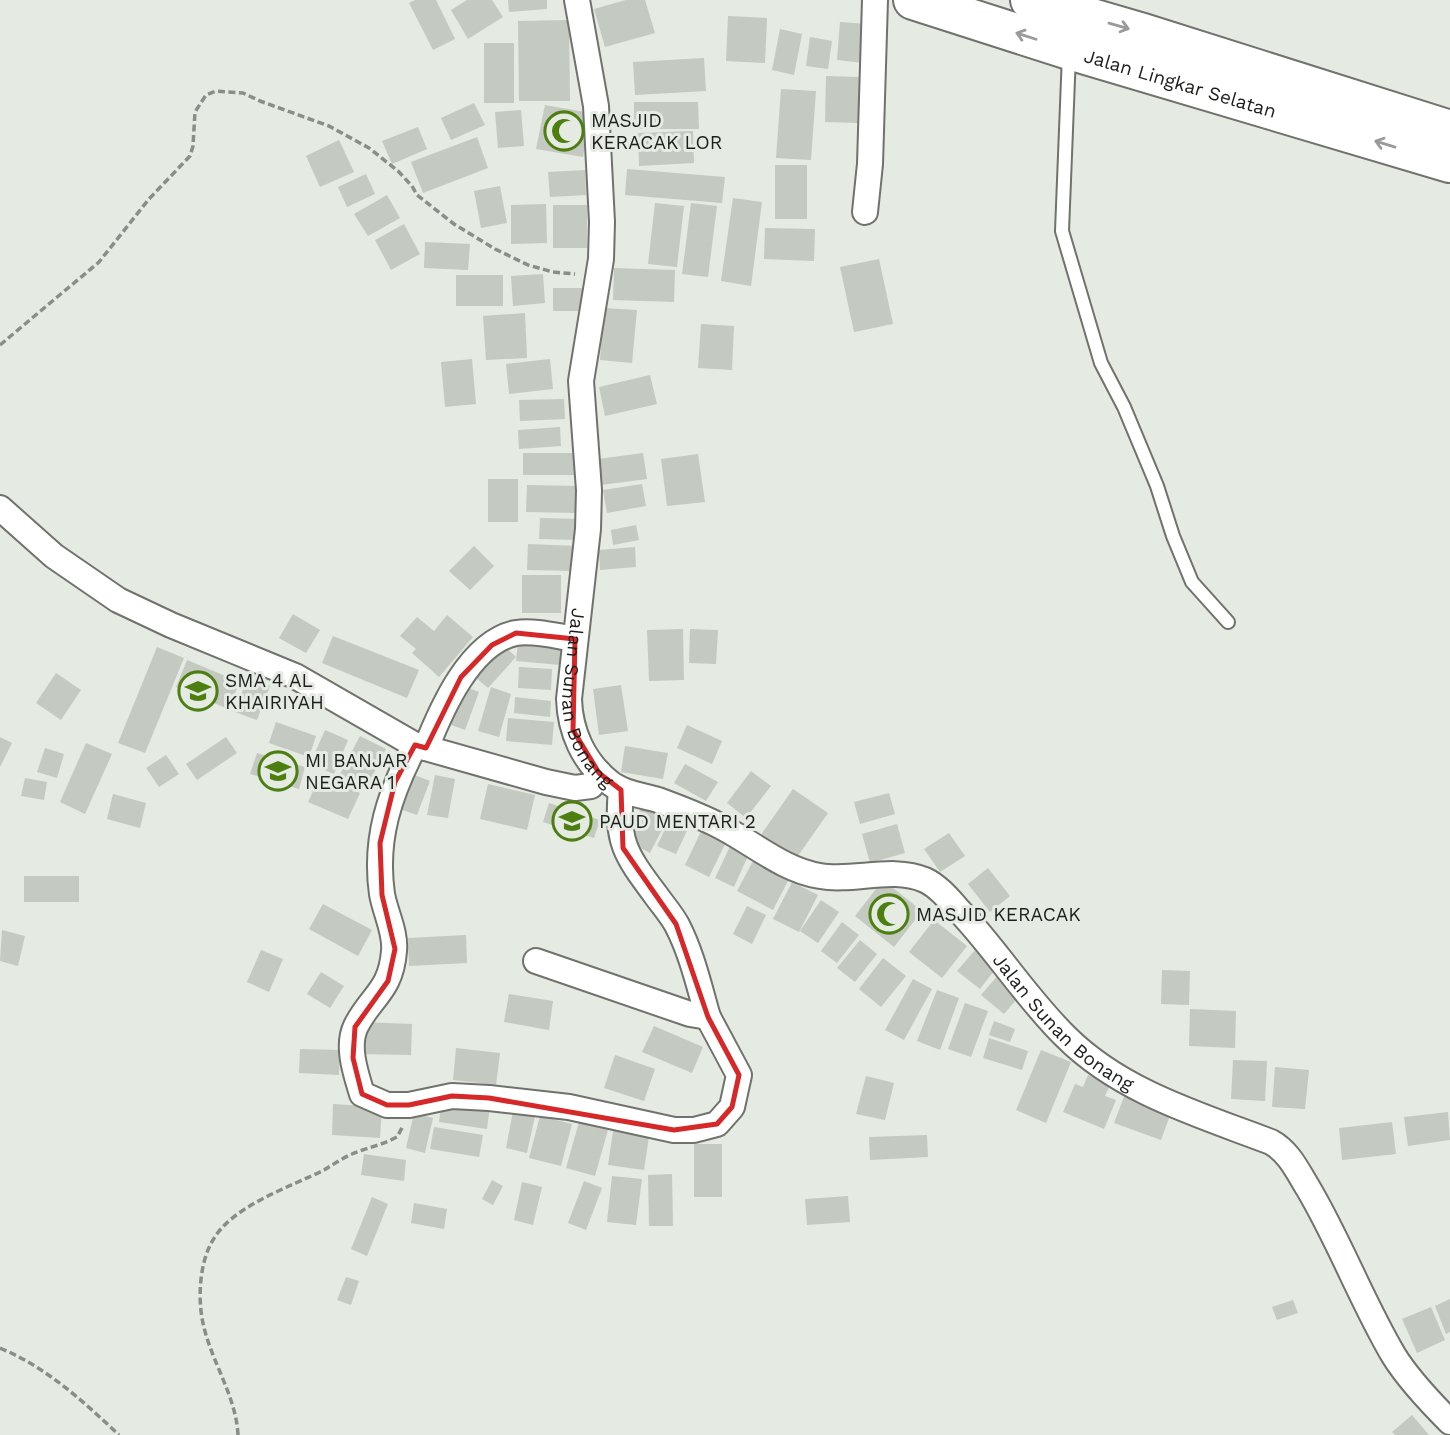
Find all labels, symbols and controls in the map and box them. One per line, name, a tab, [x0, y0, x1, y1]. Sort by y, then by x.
one-way arrow	[1108, 20, 1130, 33]
one-way arrow	[1015, 29, 1037, 42]
street label: Jalan Lingkar Selatan	[1081, 44, 1279, 123]
place label: MASJID KERACAK LOR	[591, 109, 722, 154]
mosque icon: MASJID KERACAK LOR	[543, 110, 585, 152]
one-way arrow	[1374, 136, 1396, 149]
street label: Jalan Sunan Bonang	[557, 607, 619, 793]
place label: SMA 4 AL KHAIRIYAH	[225, 669, 324, 714]
school or university icon: SMA 4 AL KHAIRIYAH	[177, 670, 219, 712]
place label: MI BANJAR NEGARA 1	[305, 749, 408, 794]
school or university icon: MI BANJAR NEGARA 1	[257, 750, 299, 792]
school or university icon: PAUD MENTARI 2	[551, 800, 593, 842]
place label: PAUD MENTARI 2	[599, 810, 756, 833]
mosque icon: MASJID KERACAK	[868, 893, 910, 935]
place label: MASJID KERACAK	[916, 903, 1081, 926]
street label: Jalan Sunan Bonang	[988, 949, 1139, 1096]

